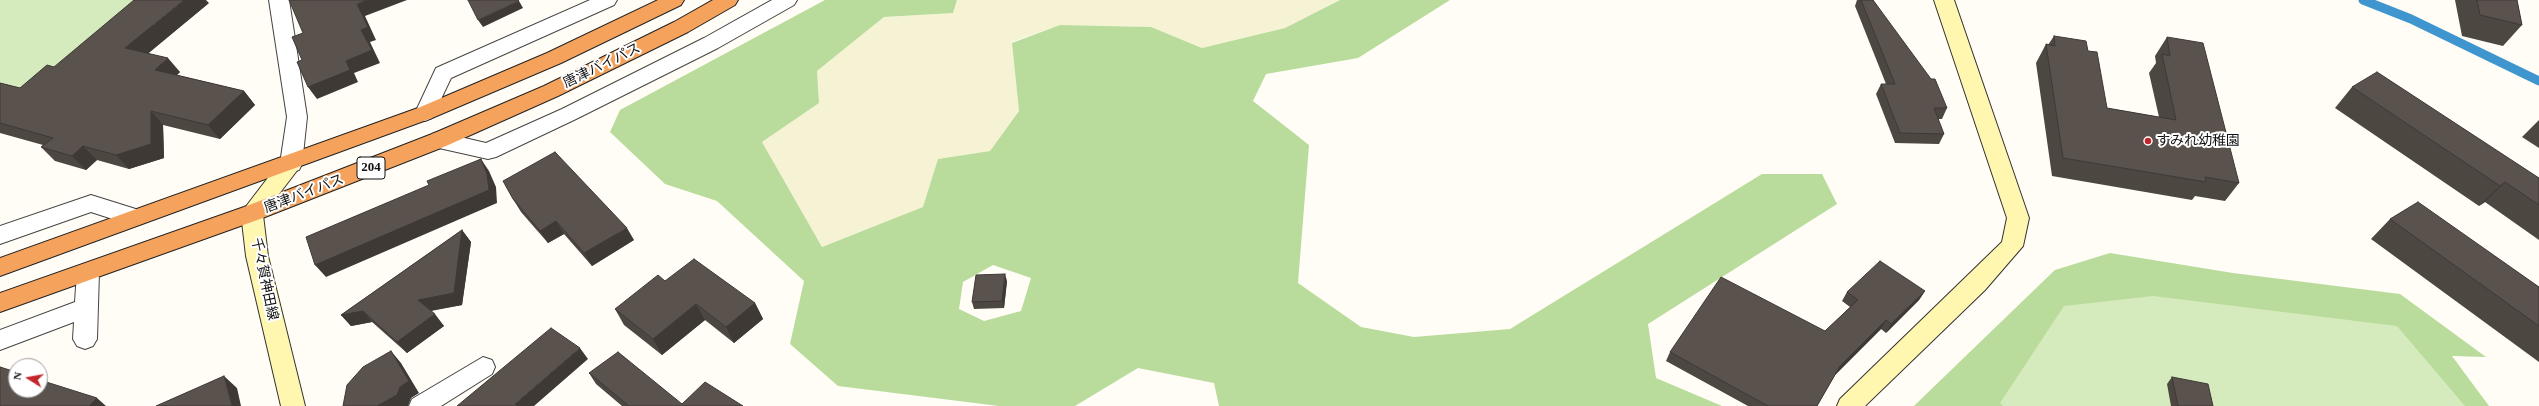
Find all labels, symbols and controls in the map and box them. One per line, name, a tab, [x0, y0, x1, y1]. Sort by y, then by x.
street label: 唐津バイパス	[561, 40, 643, 92]
place label: すみれ幼稚園	[2156, 133, 2240, 149]
marker: すみれ幼稚園	[2143, 136, 2153, 146]
road number: 204	[357, 157, 385, 179]
street label: 唐津バイパス	[262, 171, 346, 217]
street label: 千々賀神田線	[247, 236, 281, 322]
north arrow	[8, 358, 48, 398]
text: N	[11, 371, 24, 381]

